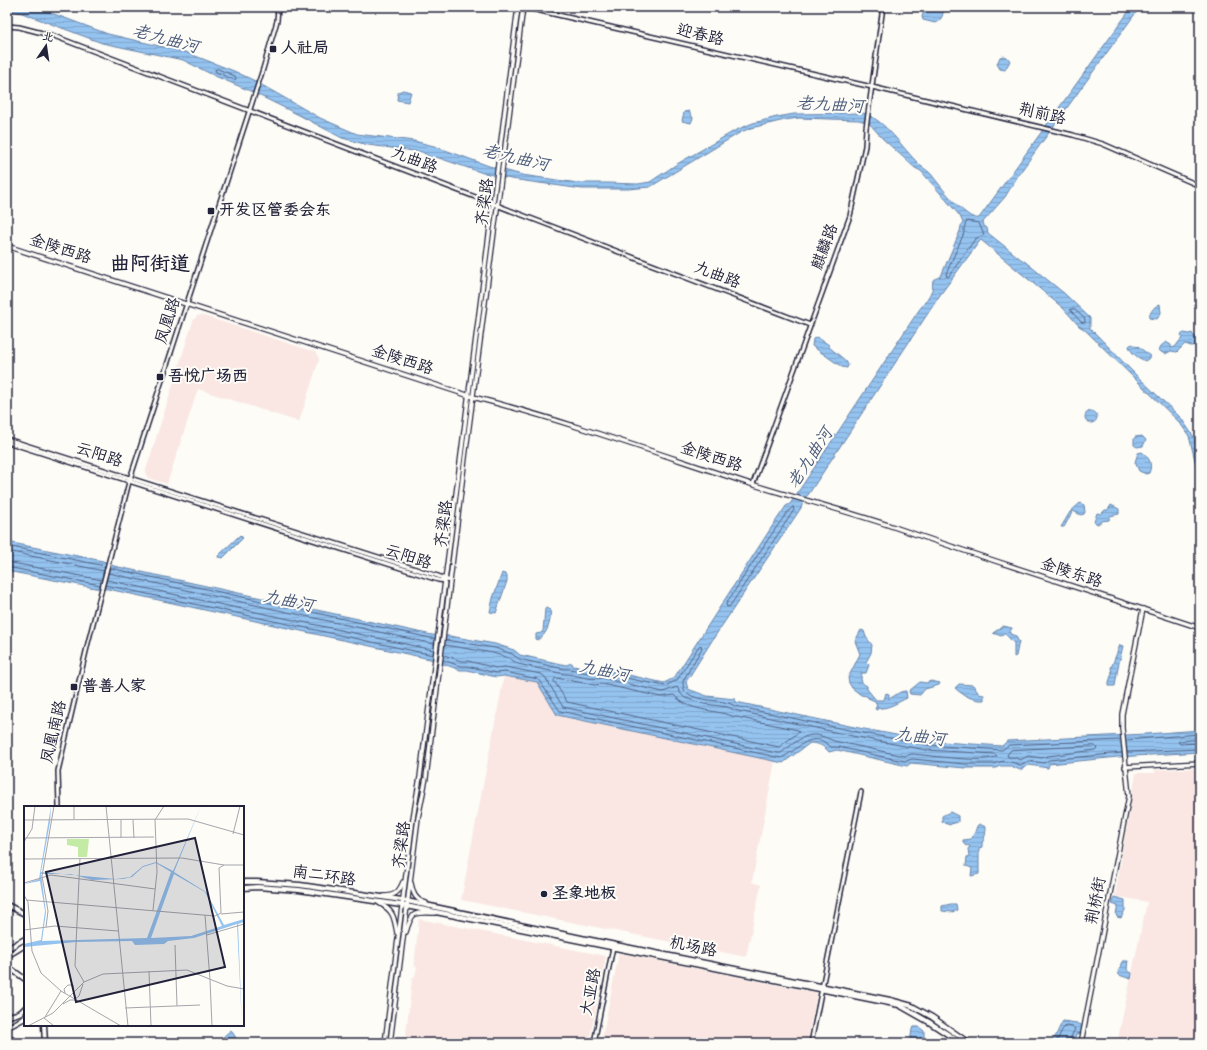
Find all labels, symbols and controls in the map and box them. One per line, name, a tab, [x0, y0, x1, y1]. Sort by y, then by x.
street label: 迎春路	[674, 19, 726, 53]
water label: 老九曲河	[129, 21, 204, 62]
north arrow	[26, 26, 66, 66]
text: 北	[41, 29, 55, 47]
place label: 人社局	[281, 38, 329, 61]
marker: 人社局	[268, 44, 278, 54]
water label: 老九曲河	[795, 93, 868, 121]
street label: 荆前路	[1016, 98, 1068, 132]
water label: 老九曲河	[479, 141, 554, 180]
street label: 九曲路	[387, 142, 441, 180]
street label: 齐梁路	[472, 177, 500, 227]
place label: 开发区管委会东	[219, 200, 331, 223]
marker: 开发区管委会东	[206, 206, 216, 216]
street label: 麒麟路	[807, 221, 845, 273]
street label: 金陵西路	[26, 229, 94, 271]
district label: 曲阿街道	[110, 252, 190, 280]
street label: 九曲路	[690, 257, 744, 295]
street label: 凤凰路	[151, 295, 187, 347]
street label: 金陵西路	[368, 340, 436, 382]
place label: 吾悦广场西	[168, 366, 248, 389]
marker: 吾悦广场西	[155, 372, 165, 382]
water label: 老九曲河	[783, 421, 842, 494]
street label: 金陵西路	[677, 437, 745, 479]
street label: 云阳路	[73, 438, 125, 474]
street label: 齐梁路	[431, 499, 459, 549]
street label: 云阳路	[382, 540, 434, 576]
street label: 金陵东路	[1037, 553, 1105, 595]
water label: 九曲河	[261, 586, 318, 621]
water label: 九曲河	[577, 656, 634, 691]
place label: 普善人家	[82, 676, 146, 699]
marker: 普善人家	[69, 682, 79, 692]
street label: 凤凰南路	[37, 698, 73, 766]
water label: 九曲河	[893, 724, 950, 754]
inset map	[24, 806, 244, 1026]
street label: 齐梁路	[389, 820, 417, 870]
street label: 南二环路	[291, 861, 357, 893]
street label: 荆桥街	[1081, 875, 1113, 927]
place label: 圣象地板	[552, 883, 616, 906]
marker: 圣象地板	[539, 889, 549, 899]
street label: 机场路	[667, 932, 719, 964]
street label: 大亚路	[576, 966, 608, 1018]

